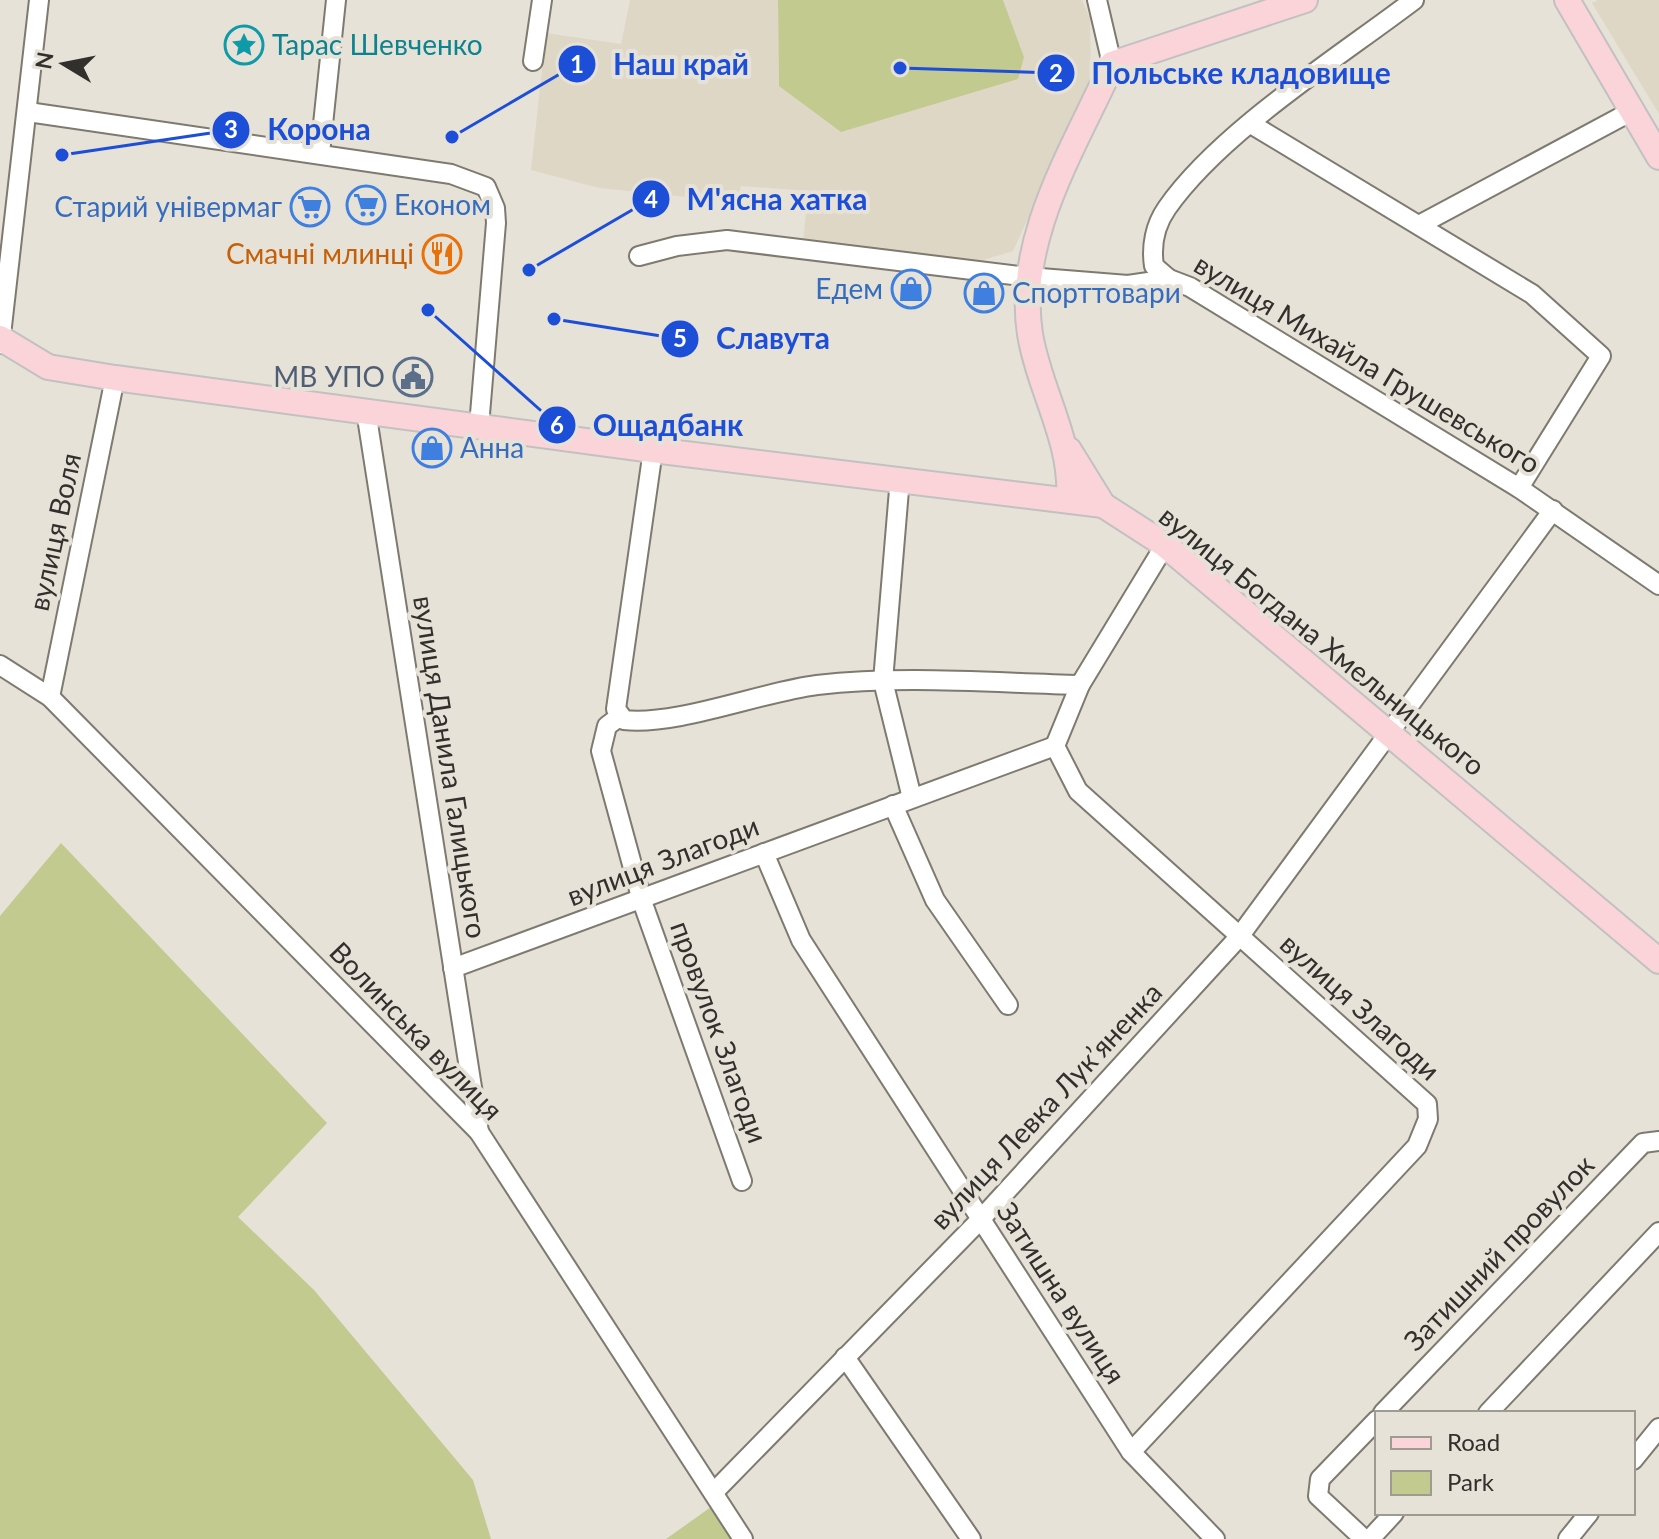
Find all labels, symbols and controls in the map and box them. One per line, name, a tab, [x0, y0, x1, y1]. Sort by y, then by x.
north arrow	[24, 24, 104, 104]
place icon: Тарас Шевченко	[223, 24, 265, 66]
place label: Тарас Шевченко	[272, 27, 483, 61]
callout: Наш край	[557, 37, 765, 91]
text: Наш край	[613, 45, 749, 81]
callout: Польське кладовище	[1036, 46, 1407, 100]
text: 1	[570, 49, 584, 78]
text: N	[29, 50, 59, 71]
text: Польське кладовище	[1091, 54, 1391, 90]
text: 2	[1049, 58, 1063, 87]
callout: Корона	[211, 103, 387, 157]
text: Корона	[267, 110, 371, 146]
text: 3	[224, 114, 238, 143]
callout: М'ясна хатка	[631, 172, 884, 226]
text: М'ясна хатка	[686, 180, 868, 216]
supermarket icon: Економ	[345, 184, 387, 226]
text: 4	[644, 184, 658, 213]
supermarket icon: Старий універмаг	[289, 186, 331, 228]
place label: Економ	[394, 187, 491, 221]
place label: Старий універмаг	[54, 189, 282, 223]
restaurant icon: Смачні млинці	[421, 233, 463, 275]
place label: Смачні млинці	[226, 236, 414, 270]
street label: вулиця Михайла Грушевського	[1189, 246, 1546, 480]
shop icon: Едем	[890, 268, 932, 310]
place label: Едем	[815, 271, 883, 305]
shop icon: Спорттовари	[963, 272, 1005, 314]
place label: Спорттовари	[1012, 275, 1181, 309]
callout: Славута	[660, 312, 846, 366]
text: Славута	[716, 319, 830, 355]
text: 5	[673, 323, 687, 352]
public building icon: МВ УПО	[392, 356, 434, 398]
place label: МВ УПО	[273, 359, 385, 393]
callout: Ощадбанк	[537, 398, 760, 452]
text: Ощадбанк	[593, 406, 744, 442]
text: 6	[550, 410, 564, 439]
shop icon: Анна	[411, 427, 453, 469]
place label: Анна	[460, 430, 524, 464]
street label: вулиця Воля	[21, 450, 87, 614]
street label: вулиця Богдана Хмельницького	[1153, 498, 1492, 782]
street label: вулиця Данила Галицького	[407, 593, 495, 941]
street label: вулиця Злагоди	[562, 808, 763, 912]
street label: провулок Злагоди	[664, 916, 776, 1147]
street label: вулиця Злагоди	[1274, 926, 1447, 1087]
street label: Волинська вулиця	[323, 934, 510, 1126]
street label: вулиця Левка Лукʼяненка	[922, 975, 1168, 1236]
street label: Затишний провулок	[1396, 1147, 1601, 1357]
street label: Затишна вулиця	[991, 1195, 1133, 1390]
legend	[1375, 1411, 1635, 1515]
text: Road	[1447, 1427, 1500, 1456]
text: Park	[1447, 1467, 1495, 1496]

